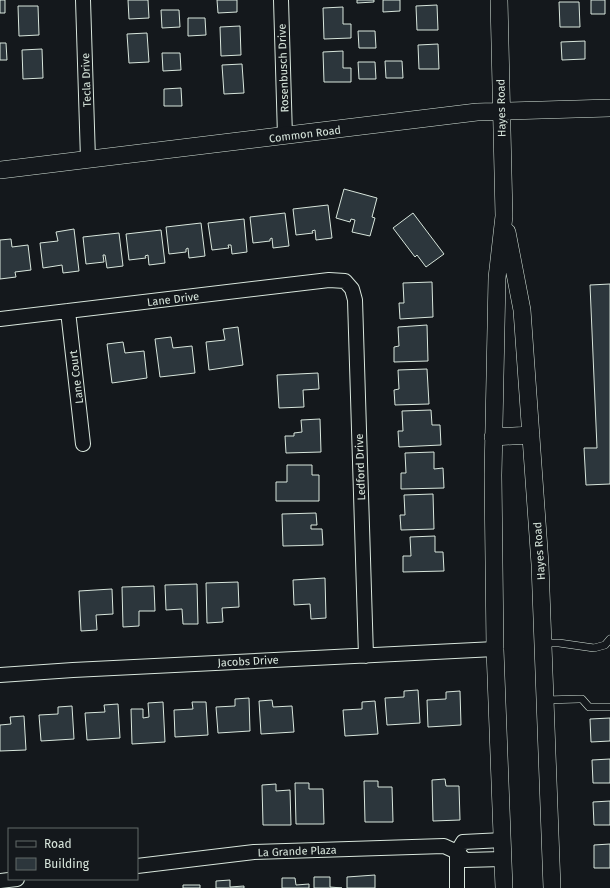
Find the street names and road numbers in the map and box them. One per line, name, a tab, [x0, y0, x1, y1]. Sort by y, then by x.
street label: Rosenbusch Drive	[275, 23, 292, 113]
street label: Tecla Drive	[79, 53, 94, 107]
street label: Hayes Road	[494, 79, 509, 137]
street label: Common Road	[268, 124, 342, 145]
street label: Lane Drive	[146, 290, 200, 309]
street label: Lane Court	[67, 349, 86, 404]
street label: Ledford Drive	[353, 433, 368, 501]
street label: Hayes Road	[531, 522, 548, 580]
street label: Jacobs Drive	[217, 653, 279, 670]
street label: La Grande Plaza	[257, 844, 337, 859]

